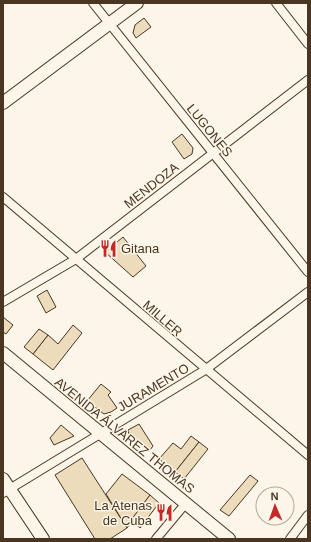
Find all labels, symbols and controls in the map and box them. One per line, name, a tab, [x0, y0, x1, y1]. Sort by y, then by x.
street label: LUGONES	[184, 101, 236, 160]
street label: MENDOZA	[121, 159, 182, 211]
restaurant icon: Gitana	[98, 238, 118, 258]
place label: Gitana	[121, 241, 160, 256]
street label: MILLER	[140, 297, 185, 339]
street label: JURAMENTO	[115, 360, 192, 415]
street label: AVENIDA ÁLVAREZ THOMAS	[52, 374, 198, 497]
north arrow	[255, 486, 295, 526]
text: N	[270, 490, 279, 502]
place label: La Atenas de Cuba	[94, 498, 153, 528]
restaurant icon: La Atenas de Cuba	[155, 502, 175, 522]

